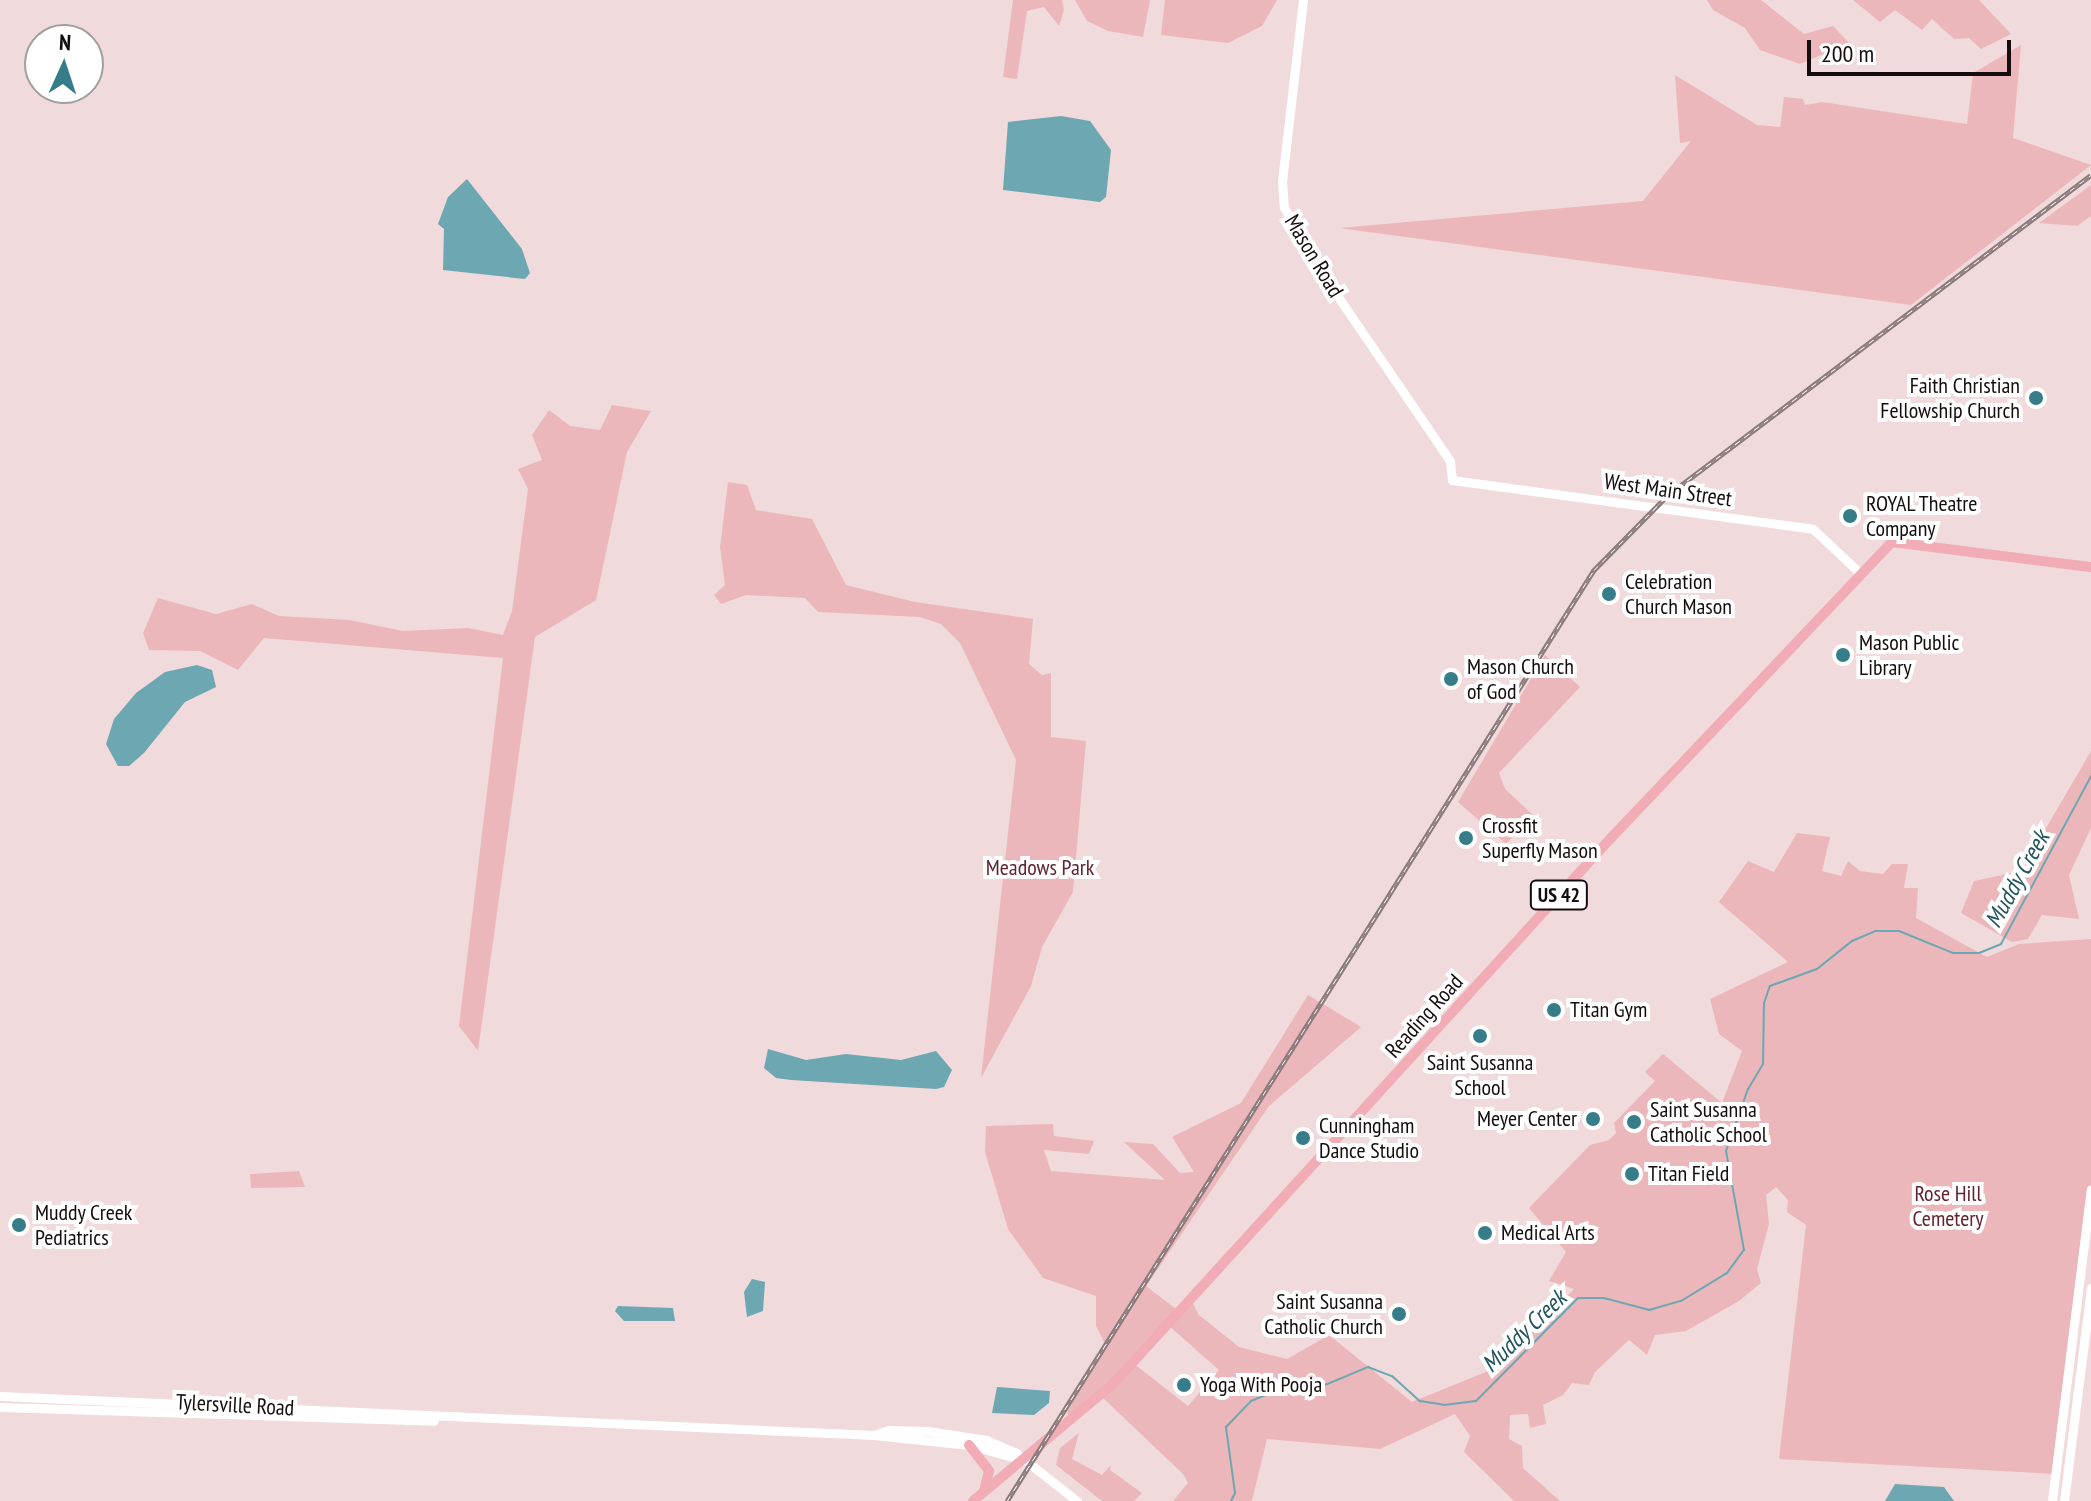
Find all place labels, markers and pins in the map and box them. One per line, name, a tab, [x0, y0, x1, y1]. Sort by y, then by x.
place label: Faith Christian Fellowship Church	[1880, 372, 2020, 424]
marker: Faith Christian Fellowship Church	[2027, 389, 2045, 407]
place label: ROYAL Theatre Company	[1866, 490, 1979, 542]
marker: ROYAL Theatre Company	[1841, 507, 1859, 525]
place label: Celebration Church Mason	[1625, 568, 1732, 620]
marker: Celebration Church Mason	[1600, 585, 1618, 603]
place label: Mason Public Library	[1859, 629, 1959, 680]
marker: Mason Public Library	[1834, 646, 1852, 664]
place label: Mason Church of God	[1467, 653, 1574, 704]
marker: Mason Church of God	[1442, 670, 1460, 688]
place label: Crossfit Superfly Mason	[1482, 812, 1598, 864]
marker: Crossfit Superfly Mason	[1457, 829, 1475, 847]
place label: Titan Gym	[1570, 997, 1647, 1023]
marker: Titan Gym	[1545, 1001, 1563, 1019]
marker: Saint Susanna School	[1471, 1027, 1489, 1045]
place label: Saint Susanna School	[1427, 1049, 1533, 1100]
place label: Saint Susanna Catholic School	[1650, 1096, 1767, 1148]
place label: Meyer Center	[1477, 1106, 1577, 1132]
marker: Meyer Center	[1584, 1110, 1602, 1128]
place label: Cunningham Dance Studio	[1319, 1112, 1419, 1164]
marker: Saint Susanna Catholic School	[1625, 1113, 1643, 1131]
marker: Cunningham Dance Studio	[1294, 1129, 1312, 1147]
place label: Titan Field	[1648, 1161, 1729, 1187]
marker: Titan Field	[1623, 1165, 1641, 1183]
place label: Muddy Creek Pediatrics	[35, 1199, 133, 1250]
marker: Muddy Creek Pediatrics	[10, 1216, 28, 1234]
place label: Medical Arts	[1501, 1220, 1595, 1246]
marker: Medical Arts	[1476, 1224, 1494, 1242]
place label: Saint Susanna Catholic Church	[1264, 1288, 1383, 1340]
marker: Saint Susanna Catholic Church	[1390, 1305, 1408, 1323]
place label: Yoga With Pooja	[1200, 1372, 1323, 1398]
marker: Yoga With Pooja	[1175, 1376, 1193, 1394]

